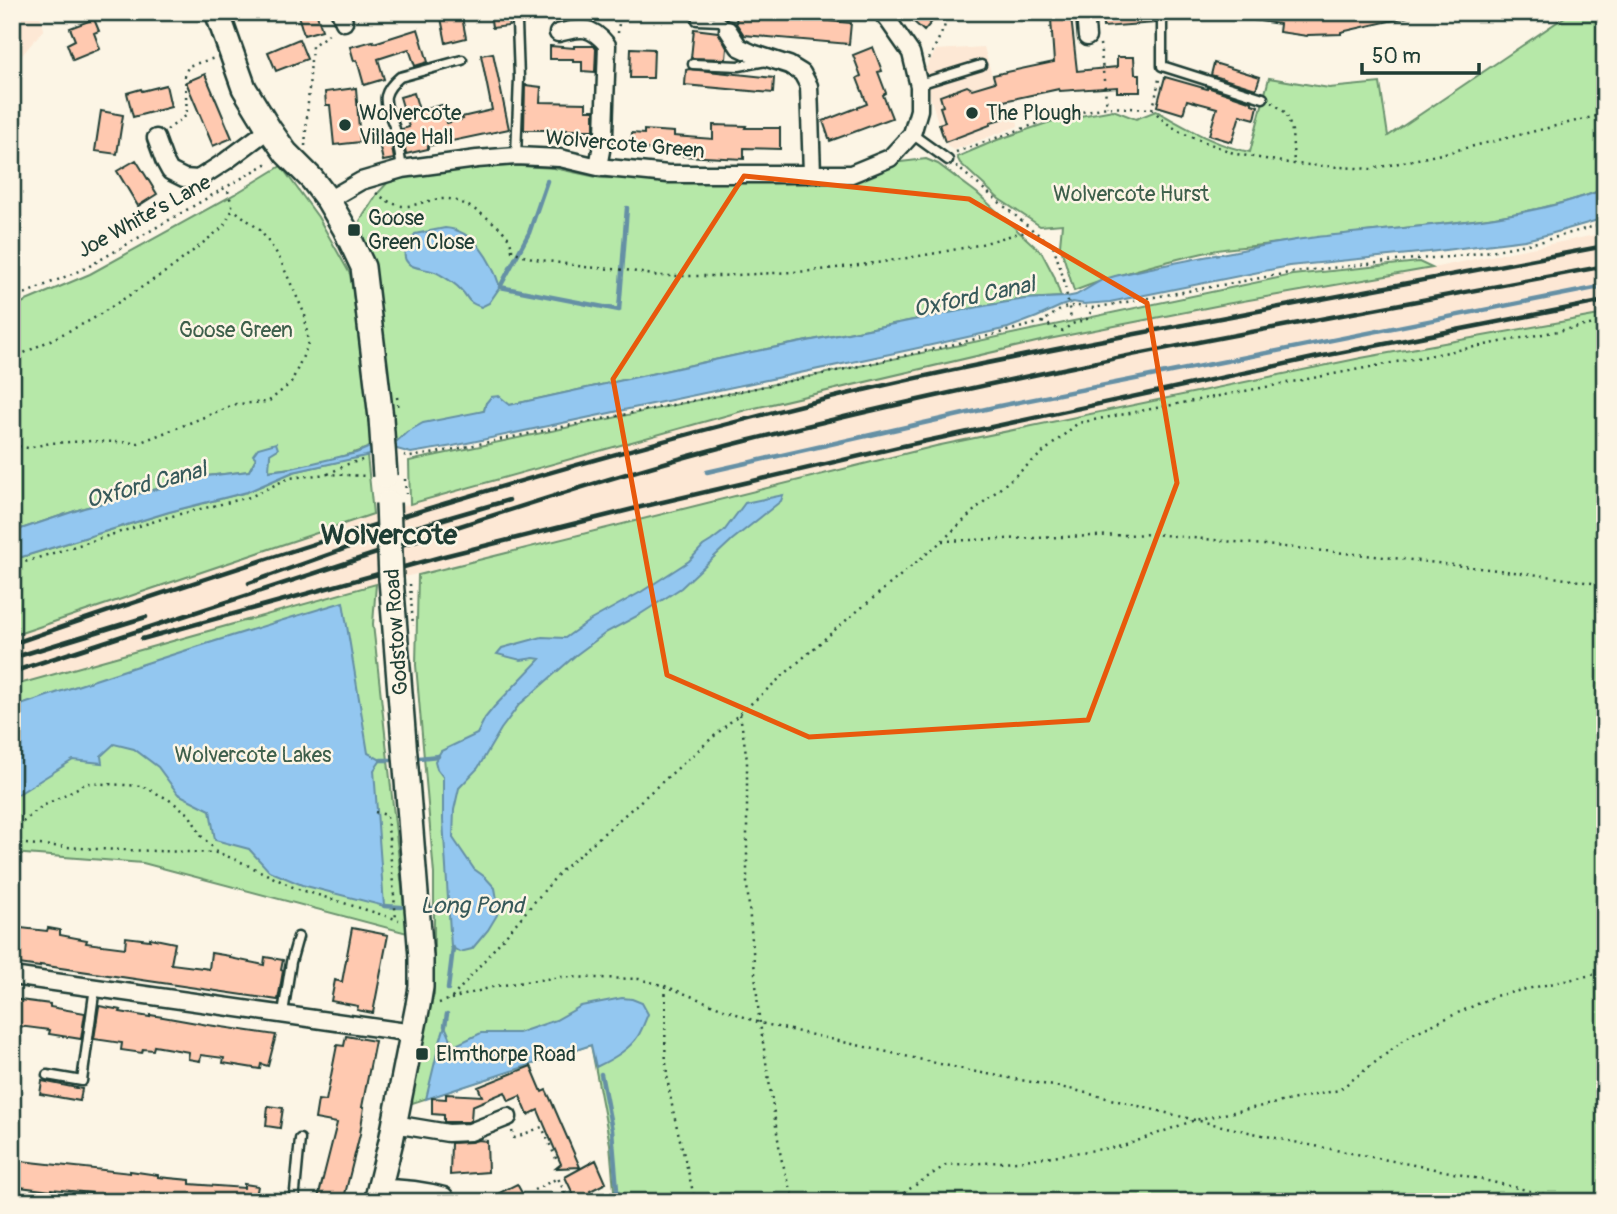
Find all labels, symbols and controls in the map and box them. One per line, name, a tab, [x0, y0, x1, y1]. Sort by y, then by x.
scale bar	[1362, 32, 1479, 76]
text: 50 m	[1372, 43, 1421, 70]
place label: Wolvercote Village Hall	[359, 100, 462, 151]
place label: The Plough	[986, 100, 1081, 127]
marker: The Plough	[964, 105, 980, 121]
marker: Wolvercote Village Hall	[337, 117, 353, 133]
street label: Wolvercote Green	[544, 124, 706, 165]
street label: Joe White’s Lane	[73, 168, 216, 264]
park label: Wolvercote Hurst	[1053, 181, 1210, 208]
place label: Goose Green Close	[368, 205, 475, 256]
marker: Goose Green Close	[346, 222, 362, 238]
water label: Oxford Canal	[911, 269, 1040, 324]
park label: Goose Green	[179, 317, 293, 344]
water label: Oxford Canal	[83, 454, 212, 515]
district label: Wolvercote	[321, 518, 458, 553]
street label: Godstow Road	[379, 568, 414, 696]
park label: Wolvercote Lakes	[175, 742, 332, 769]
water label: Long Pond	[420, 891, 527, 920]
place label: Elmthorpe Road	[436, 1041, 576, 1068]
marker: Elmthorpe Road	[414, 1046, 430, 1062]

